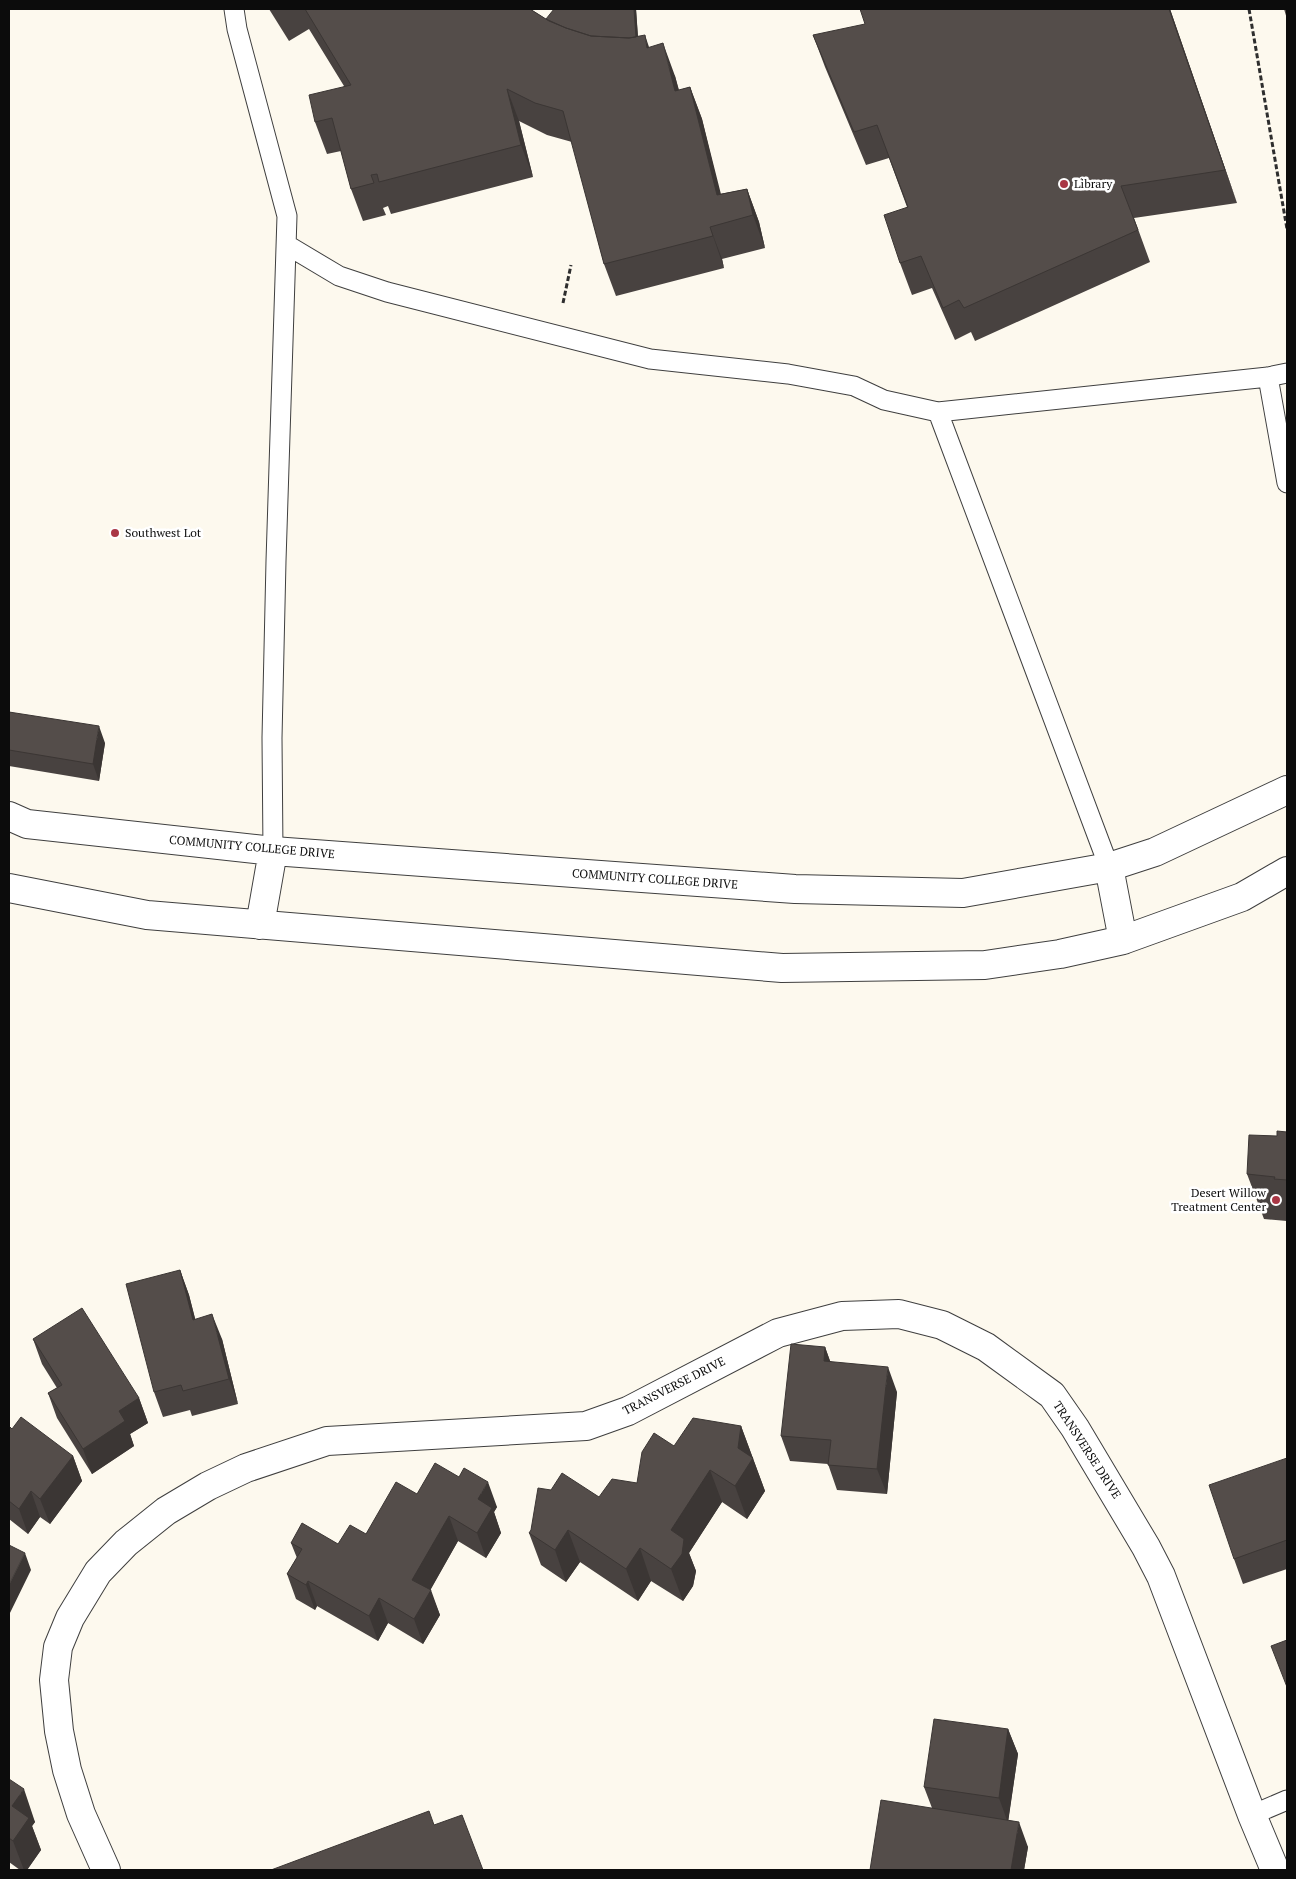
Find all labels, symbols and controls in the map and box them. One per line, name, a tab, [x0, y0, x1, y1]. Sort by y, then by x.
place label: Library	[1074, 176, 1113, 191]
marker: Library	[1058, 178, 1070, 190]
place label: Southwest Lot	[125, 525, 202, 540]
marker: Southwest Lot	[109, 527, 121, 539]
street label: COMMUNITY COLLEGE DRIVE	[168, 832, 336, 861]
street label: COMMUNITY COLLEGE DRIVE	[571, 865, 739, 892]
place label: Desert Willow Treatment Center	[1171, 1185, 1266, 1214]
marker: Desert Willow Treatment Center	[1270, 1194, 1282, 1206]
street label: TRANSVERSE DRIVE	[620, 1353, 728, 1418]
street label: TRANSVERSE DRIVE	[1050, 1398, 1125, 1501]

